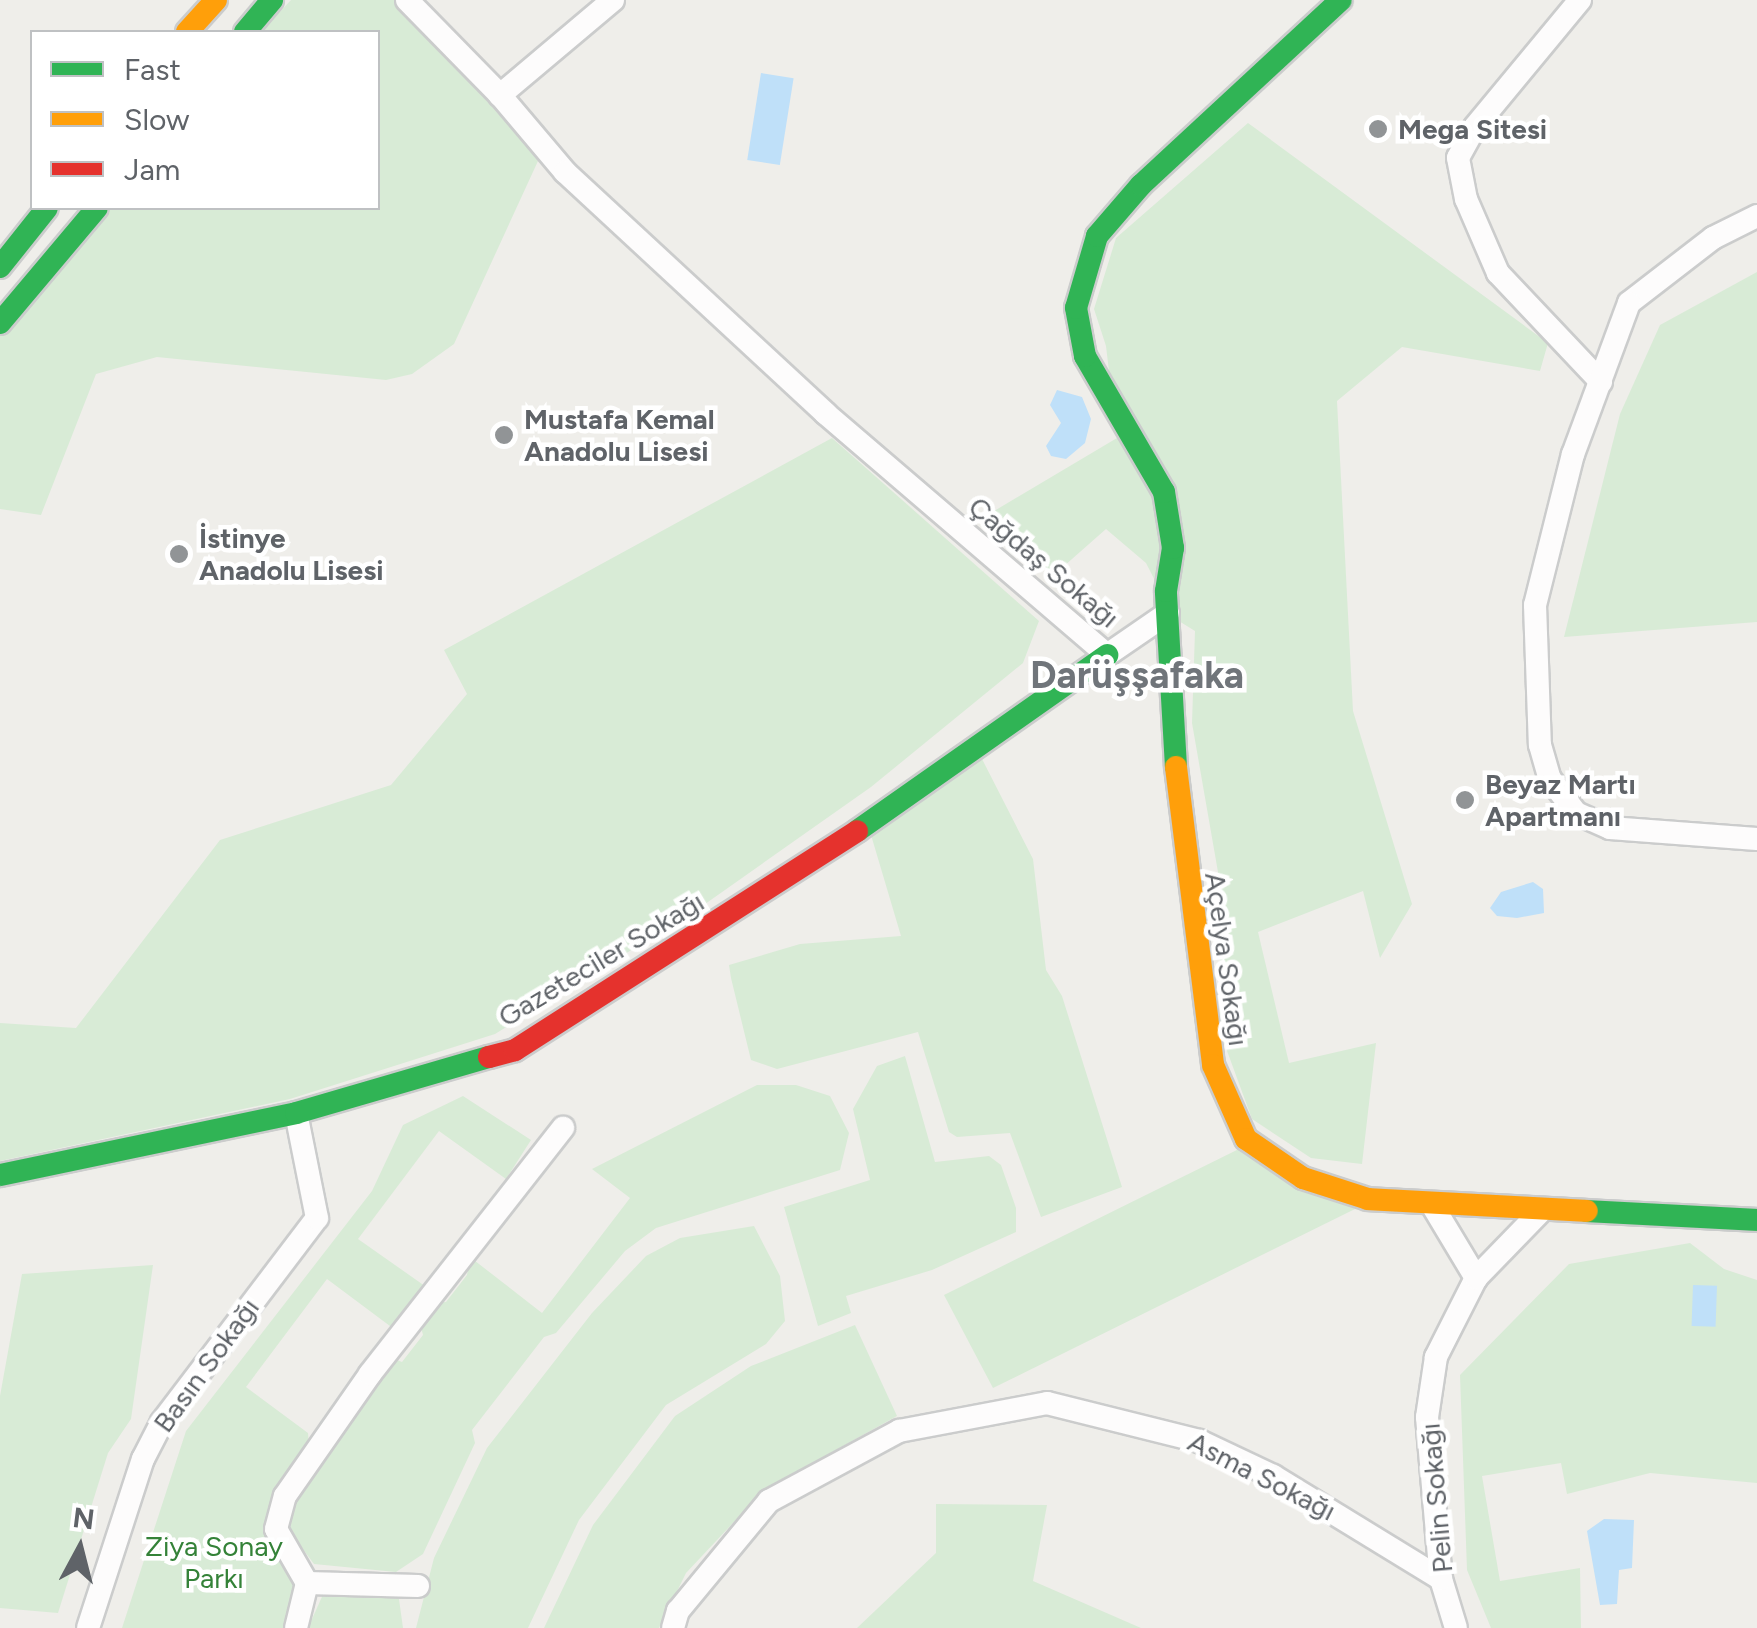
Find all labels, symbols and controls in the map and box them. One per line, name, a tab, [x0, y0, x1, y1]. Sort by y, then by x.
legend	[30, 30, 380, 210]
text: Fast	[124, 51, 181, 88]
text: Slow	[124, 101, 190, 138]
place label: Mega Sitesi	[1398, 112, 1547, 146]
marker: Mega Sitesi	[1367, 118, 1389, 140]
text: Jam	[124, 151, 180, 188]
place label: Mustafa Kemal Anadolu Lisesi	[524, 402, 715, 468]
marker: Mustafa Kemal Anadolu Lisesi	[493, 424, 515, 446]
street label: Çağdaş Sokağı	[962, 489, 1126, 635]
place label: İstinye Anadolu Lisesi	[199, 521, 384, 587]
marker: İstinye Anadolu Lisesi	[168, 543, 190, 565]
district label: Darüşşafaka	[1030, 653, 1244, 699]
place label: Beyaz Martı Apartmanı	[1485, 767, 1636, 833]
marker: Beyaz Martı Apartmanı	[1454, 789, 1476, 811]
street label: Açelya Sokağı	[1198, 870, 1256, 1048]
street label: Gazeteciler Sokağı	[492, 884, 710, 1034]
street label: Basın Sokağı	[146, 1291, 266, 1439]
street label: Pelin Sokağı	[1413, 1422, 1459, 1574]
street label: Asma Sokağı	[1183, 1424, 1341, 1528]
north arrow	[30, 1498, 130, 1598]
text: N	[71, 1500, 96, 1536]
park label: Ziya Sonay Parkı	[145, 1529, 283, 1595]

